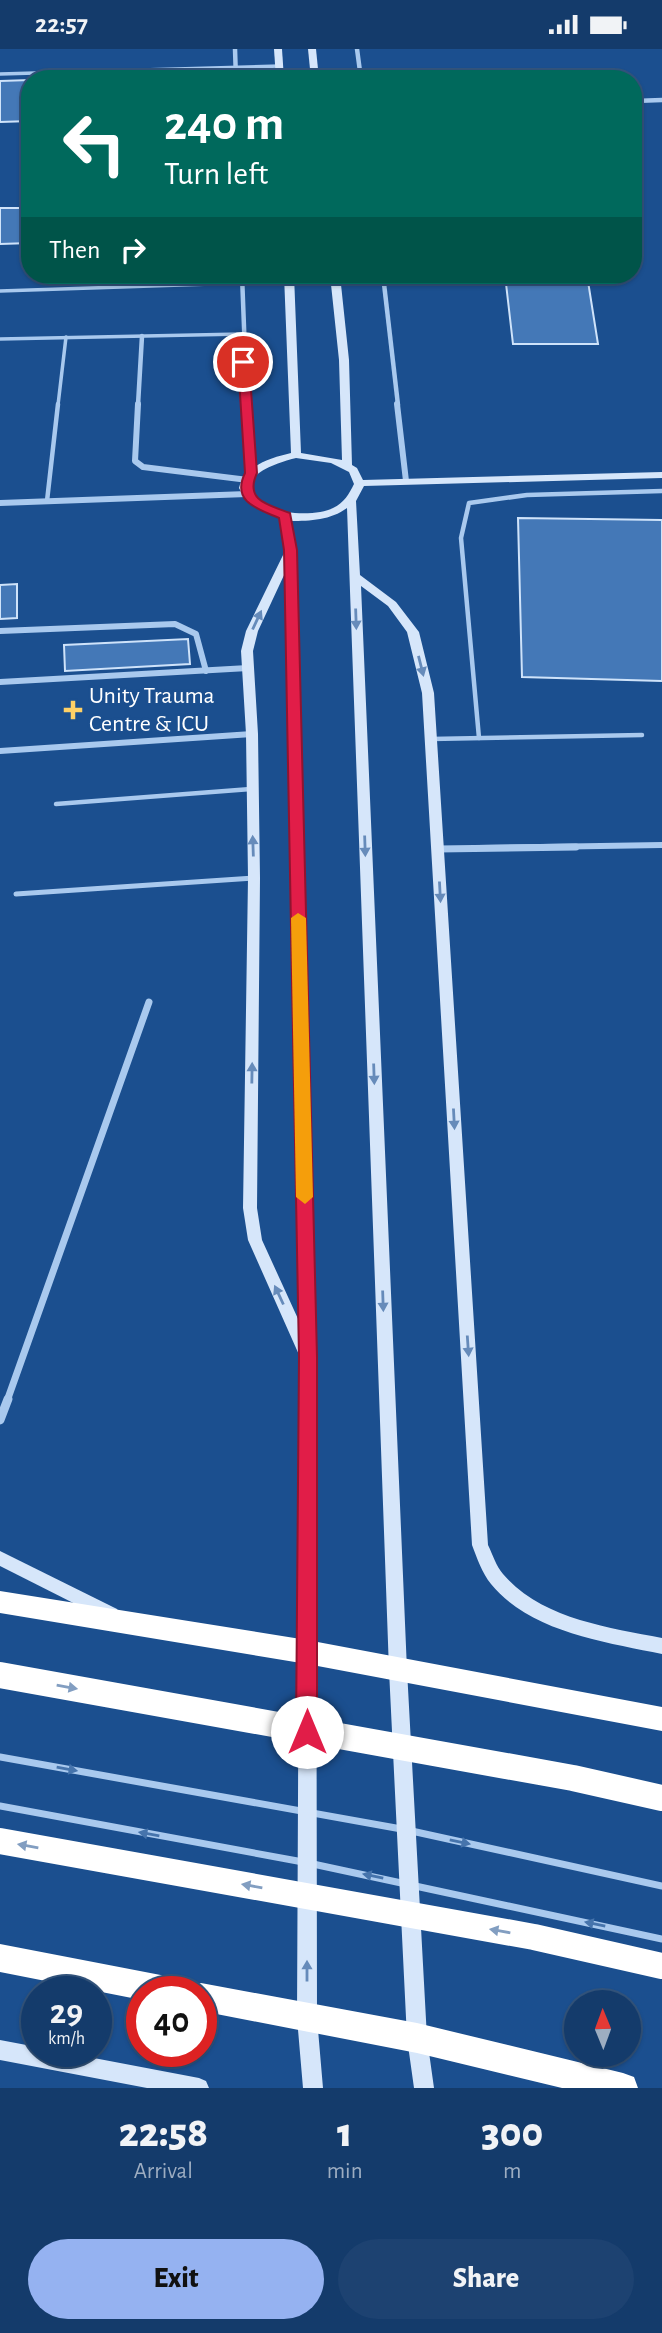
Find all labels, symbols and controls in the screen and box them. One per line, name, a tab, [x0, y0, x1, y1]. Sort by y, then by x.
text: 22:57	[35, 11, 88, 37]
icon: left	[49, 98, 140, 189]
text: 240 m	[164, 100, 284, 149]
text: Turn left	[164, 158, 268, 190]
icon: right	[114, 231, 152, 269]
text: Then	[49, 237, 100, 263]
pin	[213, 332, 273, 392]
icon: arrive	[224, 343, 262, 381]
one-way arrow	[351, 608, 362, 630]
one-way arrow	[251, 610, 263, 630]
one-way arrow	[416, 655, 427, 677]
place label: Unity Trauma Centre & ICU	[89, 684, 215, 736]
marker: Unity Trauma Centre & ICU	[63, 700, 83, 720]
one-way arrow	[248, 834, 259, 856]
one-way arrow	[360, 836, 371, 858]
one-way arrow	[435, 881, 446, 903]
one-way arrow	[246, 1062, 258, 1084]
one-way arrow	[369, 1063, 380, 1085]
one-way arrow	[449, 1108, 460, 1130]
one-way arrow	[274, 1285, 285, 1305]
one-way arrow	[378, 1290, 389, 1312]
one-way arrow	[463, 1335, 474, 1357]
one-way arrow	[56, 1681, 78, 1692]
position arrow	[270, 1695, 344, 1769]
one-way arrow	[56, 1764, 78, 1775]
one-way arrow	[138, 1828, 160, 1839]
one-way arrow	[449, 1836, 471, 1847]
one-way arrow	[17, 1840, 39, 1851]
one-way arrow	[362, 1871, 384, 1882]
one-way arrow	[241, 1880, 263, 1891]
one-way arrow	[584, 1919, 606, 1930]
one-way arrow	[489, 1925, 511, 1936]
one-way arrow	[301, 1960, 313, 1982]
speed limit sign: 40	[126, 1976, 217, 2067]
north arrow	[564, 1990, 640, 2067]
map controls	[564, 1990, 641, 2067]
text: 29	[50, 1995, 83, 2030]
text: km/h	[48, 2030, 85, 2048]
text: 22:58	[119, 2112, 208, 2154]
text: 1	[337, 2112, 352, 2154]
text: 300	[481, 2112, 543, 2154]
text: Arrival	[134, 2160, 193, 2183]
text: min	[327, 2160, 363, 2183]
text: m	[503, 2160, 521, 2183]
button: Exit	[28, 2239, 324, 2319]
button: Share	[338, 2239, 634, 2319]

